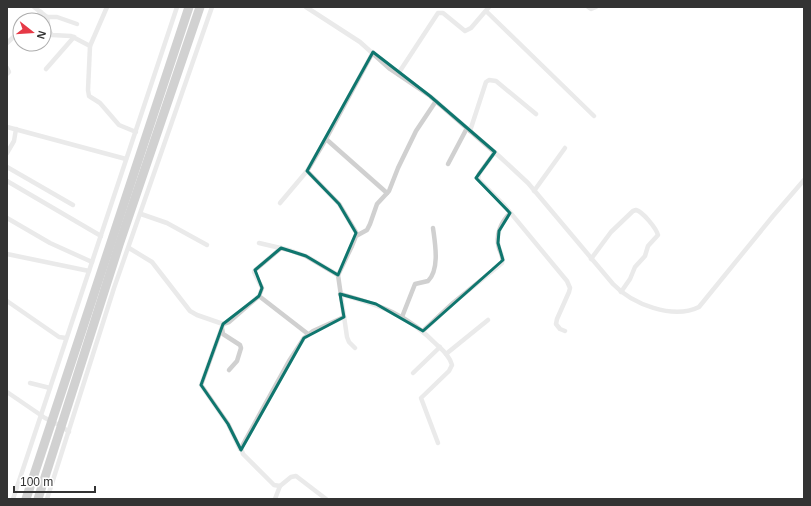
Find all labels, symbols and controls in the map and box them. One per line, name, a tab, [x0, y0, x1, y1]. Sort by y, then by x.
north arrow	[12, 12, 52, 52]
text: N	[35, 29, 48, 41]
scale bar	[14, 468, 95, 494]
text: 100 m	[20, 475, 53, 489]

